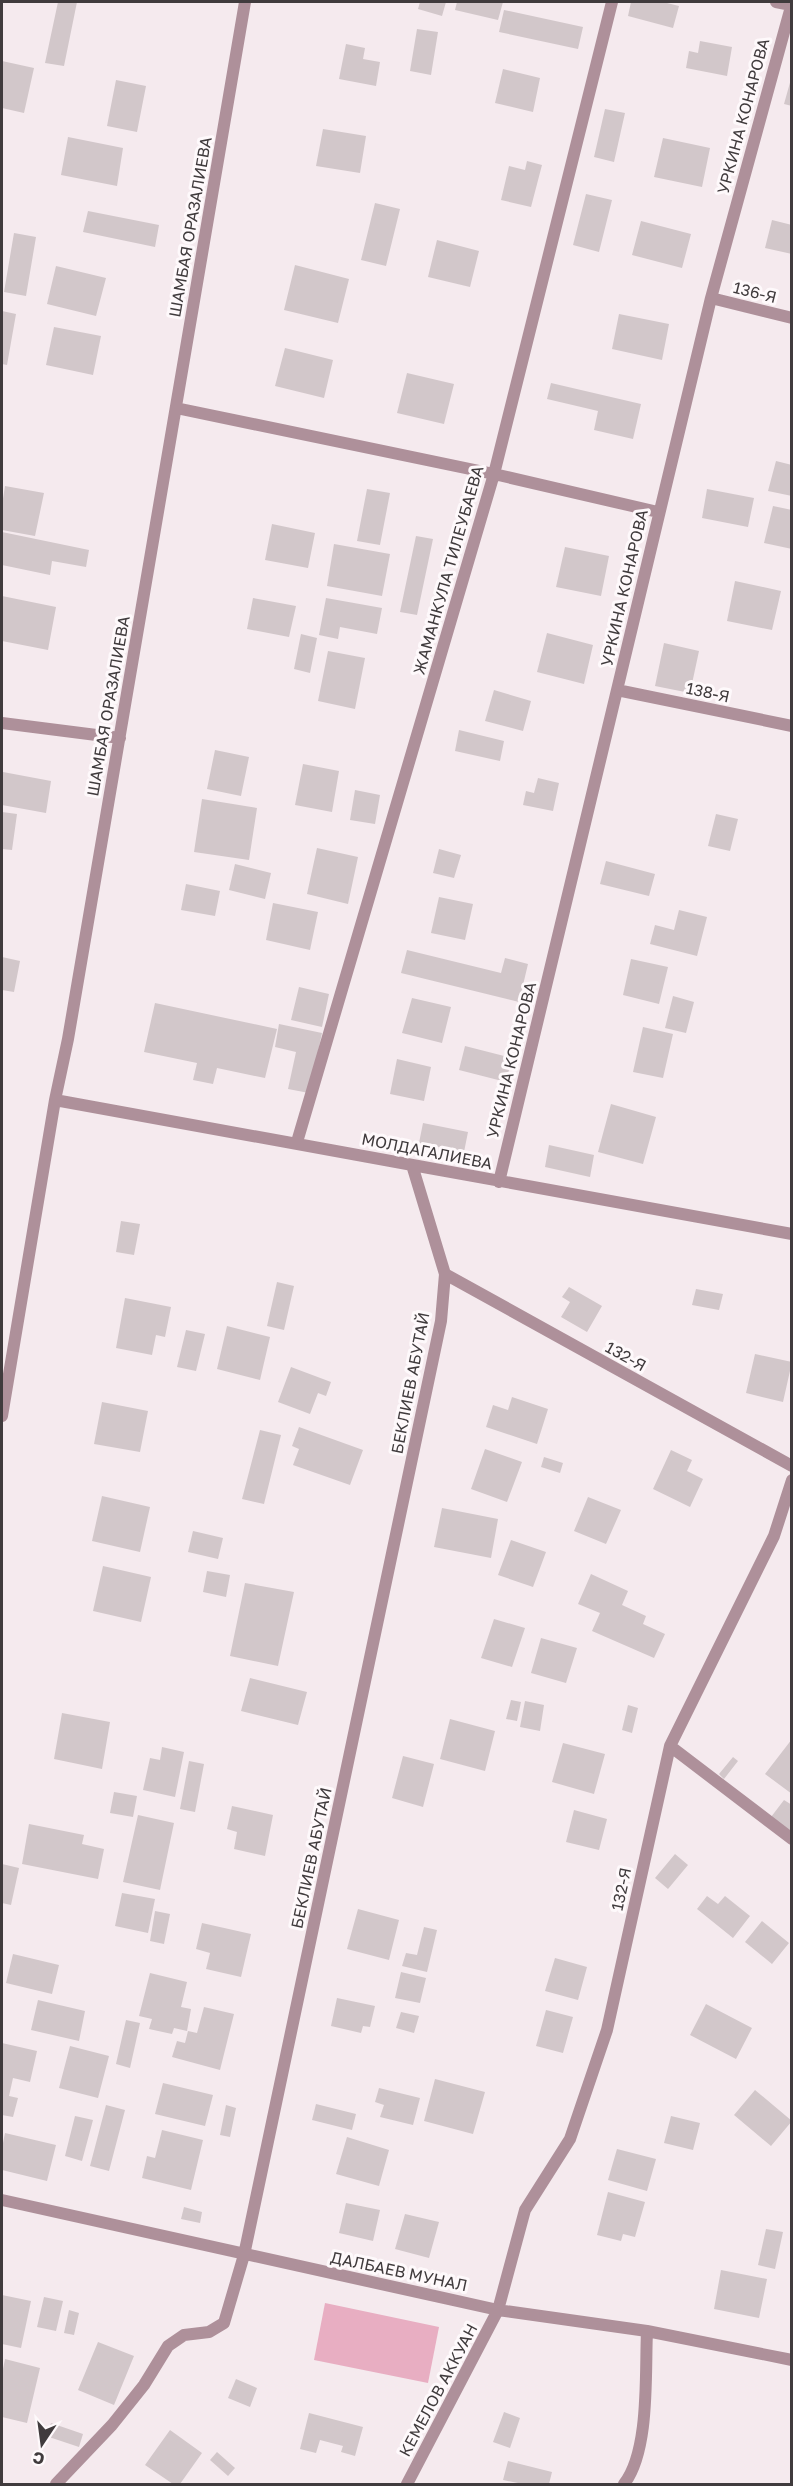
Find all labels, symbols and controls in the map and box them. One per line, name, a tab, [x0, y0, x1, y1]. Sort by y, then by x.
street label: УРКИНА КОНАРОВА	[713, 36, 773, 196]
street label: ШАМБАЯ ОРАЗАЛИЕВА	[164, 135, 216, 319]
street label: 136-Я	[731, 277, 779, 307]
street label: ЖАМАНКУЛА ТИЛЕУБАЕВА	[409, 463, 488, 677]
street label: УРКИНА КОНАРОВА	[596, 507, 652, 668]
street label: ШАМБАЯ ОРАЗАЛИЕВА	[82, 614, 134, 798]
street label: 138-Я	[684, 678, 732, 706]
street label: УРКИНА КОНАРОВА	[482, 979, 540, 1140]
street label: МОЛДАГАЛИЕВА	[360, 1129, 494, 1174]
street label: БЕКЛИЕВ АБУТАЙ	[386, 1311, 434, 1455]
street label: 132-Я	[602, 1337, 650, 1375]
street label: БЕКЛИЕВ АБУТАЙ	[286, 1786, 336, 1930]
street label: 132-Я	[607, 1866, 635, 1912]
street label: ДАЛБАЕВ МУНАЛ	[329, 2247, 469, 2295]
street label: КЕМЕЛОВ АККУАН	[394, 2320, 482, 2460]
north arrow	[12, 2414, 72, 2474]
text: С	[31, 2448, 46, 2470]

